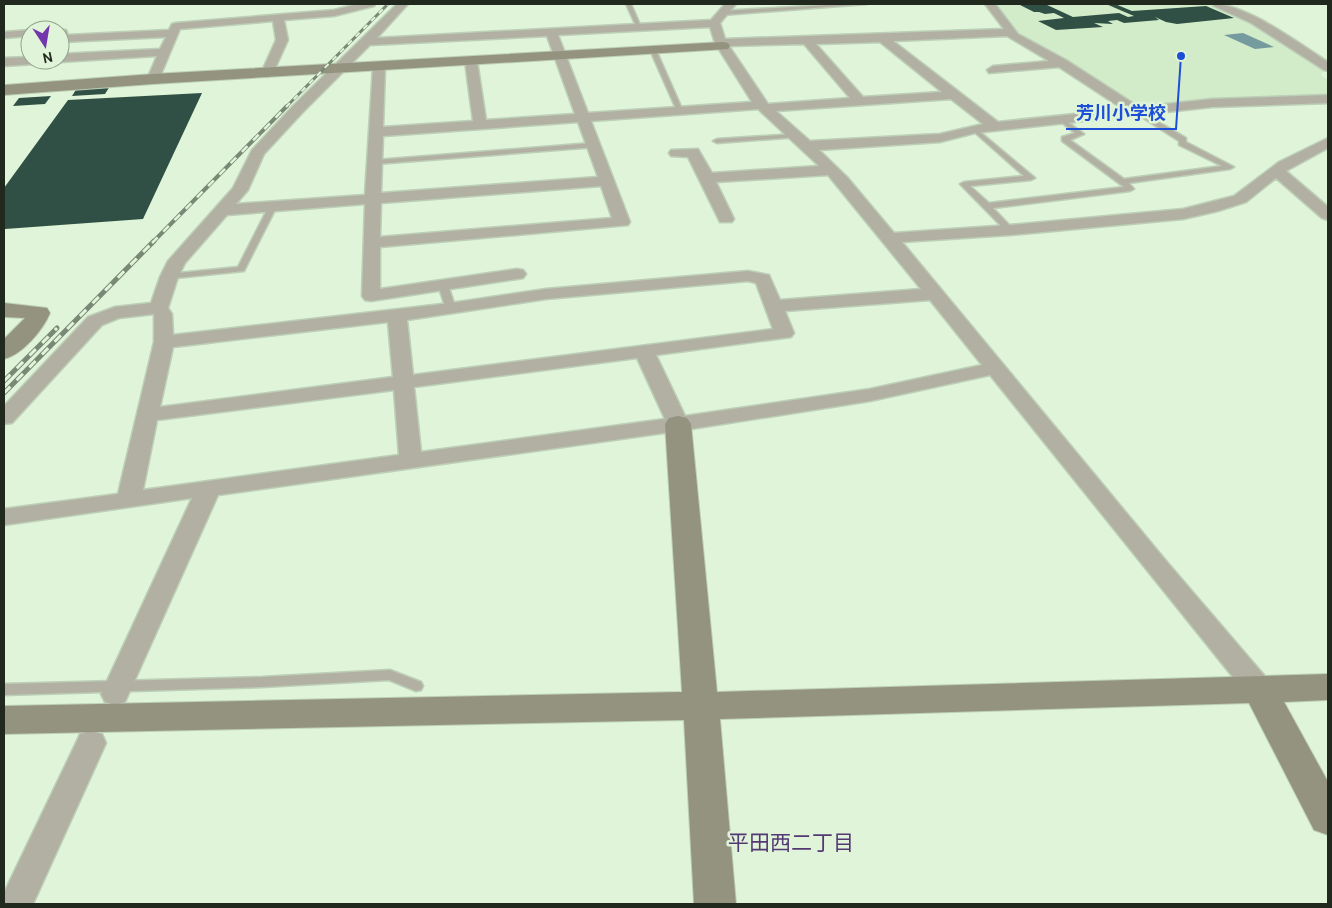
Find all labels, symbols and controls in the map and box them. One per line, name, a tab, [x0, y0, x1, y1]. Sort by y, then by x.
north arrow	[20, 20, 70, 70]
text: N	[41, 48, 54, 68]
callout: 芳川小学校	[1066, 96, 1176, 129]
text: 芳川小学校	[1076, 102, 1166, 124]
district label: 平田西二丁目	[728, 830, 854, 855]

